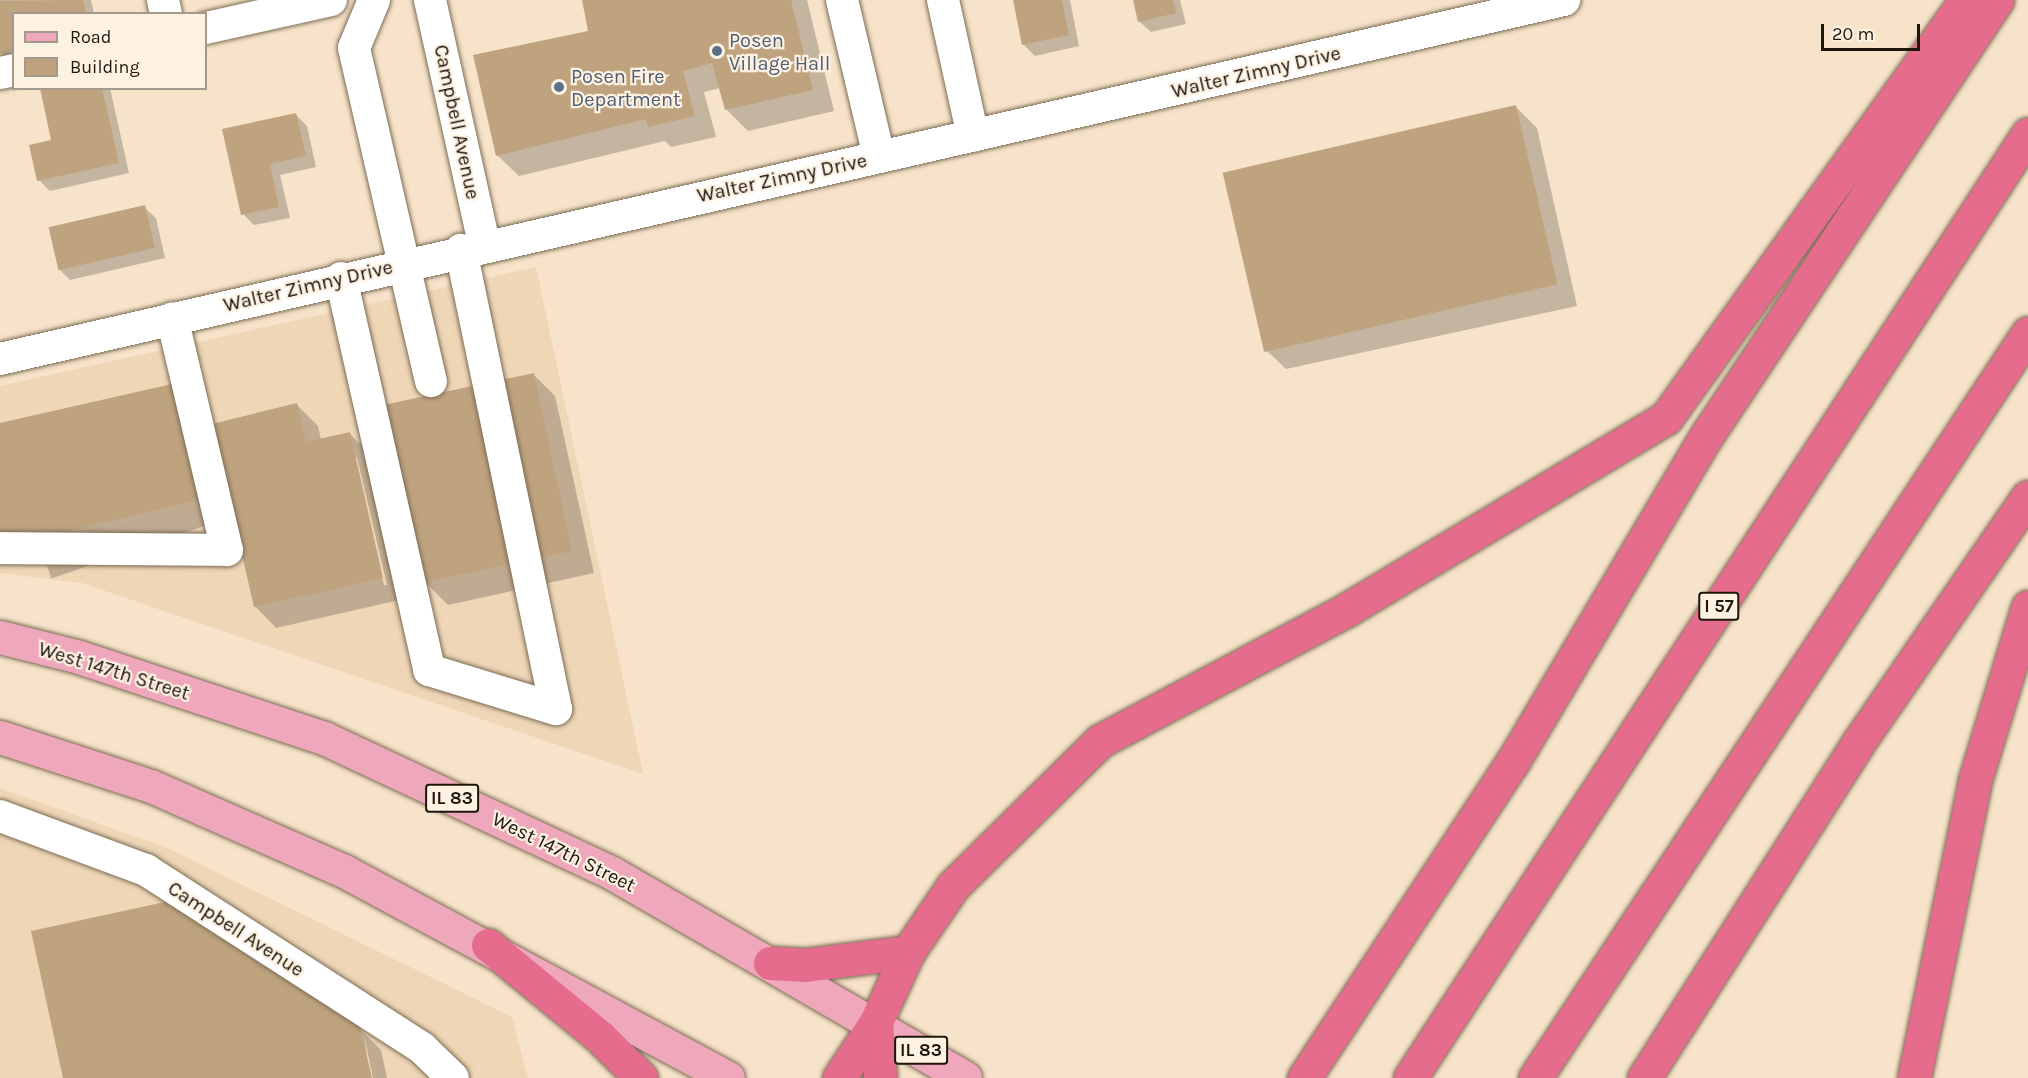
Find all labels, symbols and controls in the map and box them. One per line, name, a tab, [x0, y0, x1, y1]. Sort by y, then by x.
legend	[12, 12, 207, 90]
scale bar	[1824, 12, 1923, 50]
text: 20 m	[1832, 23, 1874, 45]
text: Road	[70, 26, 111, 48]
place label: Posen Village Hall	[729, 28, 830, 75]
street label: Walter Zimny Drive	[1169, 41, 1343, 103]
street label: Campbell Avenue	[429, 42, 485, 202]
marker: Posen Village Hall	[710, 44, 724, 58]
text: Building	[70, 56, 140, 78]
place label: Posen Fire Department	[571, 64, 680, 111]
marker: Posen Fire Department	[552, 80, 566, 94]
street label: Walter Zimny Drive	[695, 148, 869, 208]
street label: Walter Zimny Drive	[221, 255, 395, 317]
road number: I 57	[1698, 591, 1740, 621]
street label: West 147th Street	[36, 637, 192, 705]
road number: IL 83	[425, 783, 479, 813]
street label: West 147th Street	[488, 807, 640, 897]
street label: Campbell Avenue	[163, 876, 309, 982]
road number: IL 83	[894, 1035, 948, 1065]

